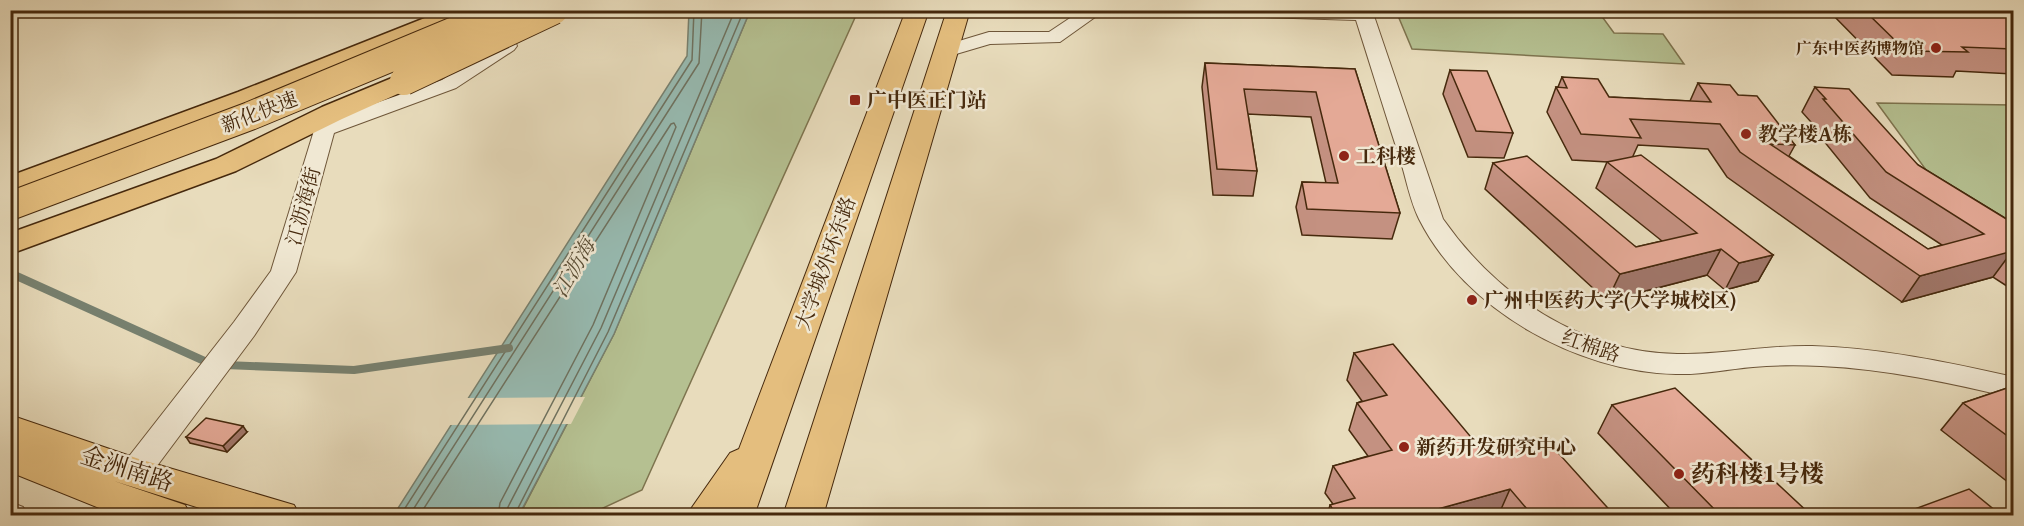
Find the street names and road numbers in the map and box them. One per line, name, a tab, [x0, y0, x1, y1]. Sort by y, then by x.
street label: 新化快速	[217, 86, 301, 138]
street label: 江沥海街	[280, 164, 326, 248]
street label: 大学城外环东路	[789, 193, 861, 333]
street label: 红棉路	[1558, 324, 1624, 368]
street label: 金洲南路	[77, 439, 178, 498]

